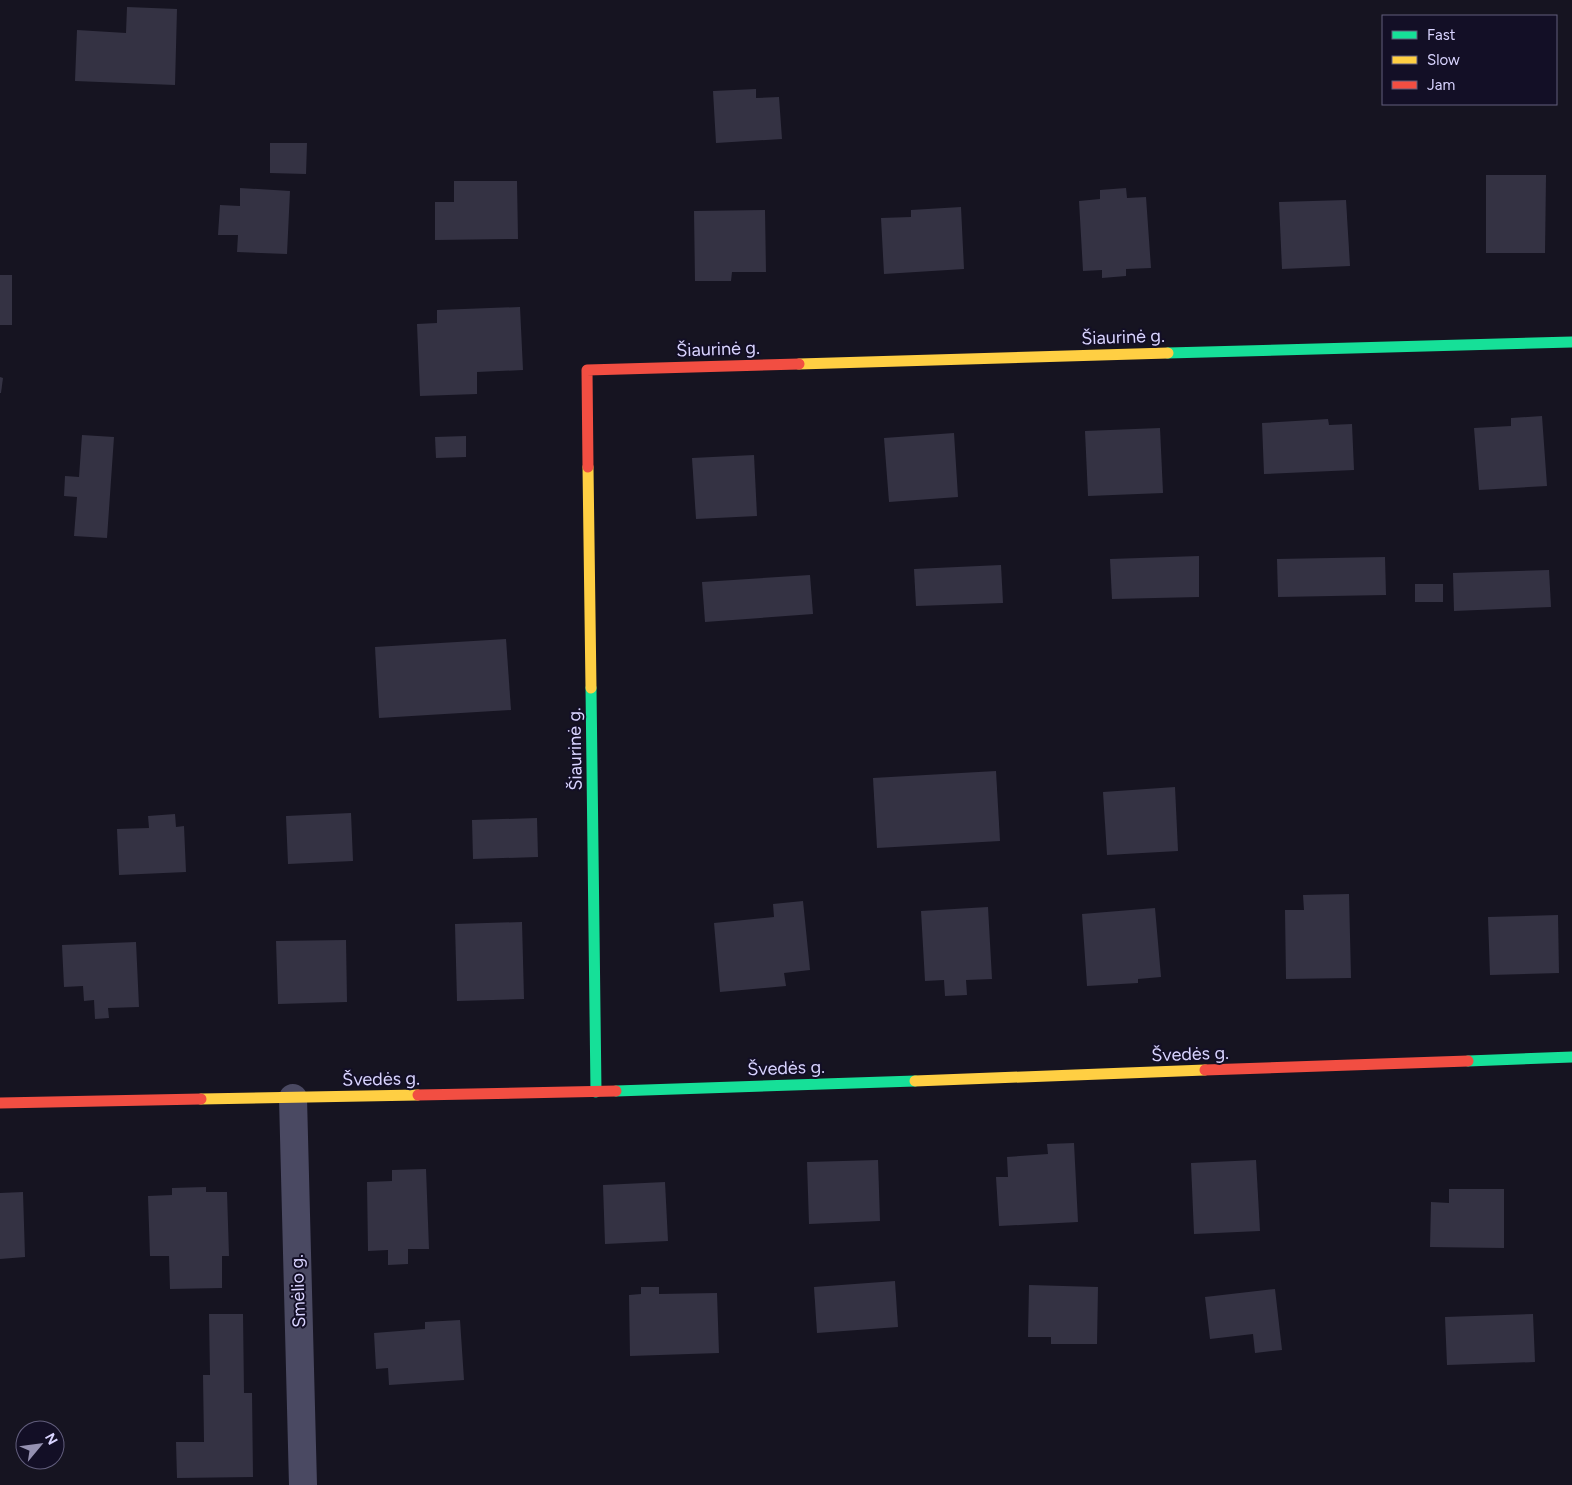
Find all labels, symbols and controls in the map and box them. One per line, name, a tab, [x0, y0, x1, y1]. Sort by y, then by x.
legend	[1382, 15, 1557, 105]
text: Fast	[1427, 26, 1456, 44]
text: Slow	[1427, 51, 1460, 69]
text: Jam	[1427, 76, 1455, 94]
street label: Šiaurinė g.	[1081, 325, 1165, 349]
street label: Šiaurinė g.	[676, 337, 760, 361]
street label: Šiaurinė g.	[563, 707, 587, 791]
street label: Švedės g.	[1151, 1042, 1229, 1066]
street label: Švedės g.	[747, 1056, 825, 1080]
street label: Švedės g.	[342, 1067, 420, 1091]
street label: Smėlio g.	[286, 1254, 310, 1328]
north arrow	[15, 1420, 65, 1470]
text: N	[41, 1430, 61, 1448]

